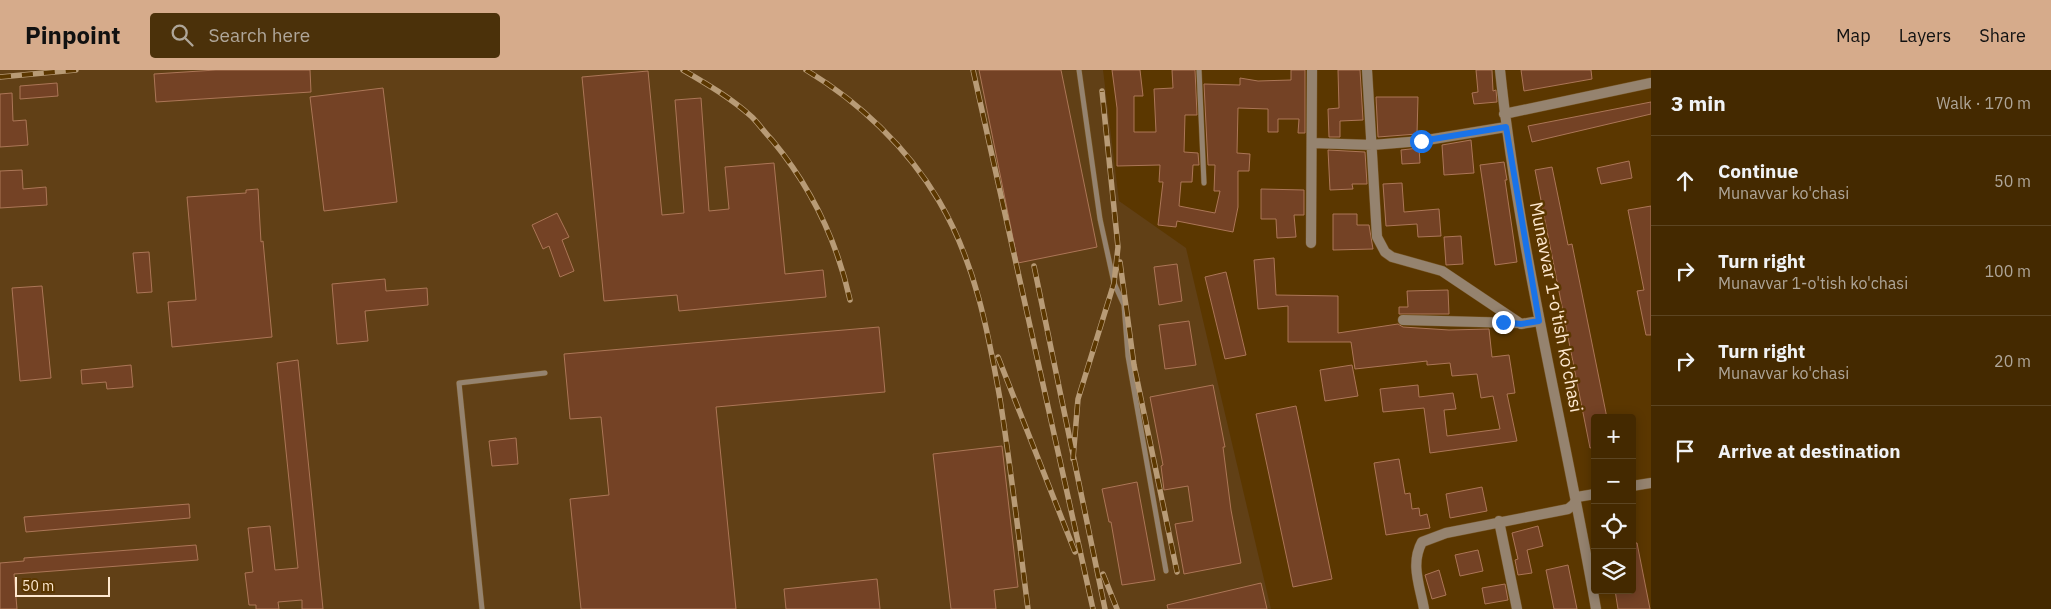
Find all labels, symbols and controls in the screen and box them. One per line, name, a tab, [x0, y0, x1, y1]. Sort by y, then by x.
search box	[150, 13, 500, 58]
text: Pinpoint	[25, 19, 120, 51]
icon: search	[168, 21, 196, 49]
text: Search here	[208, 23, 310, 47]
text: Map	[1836, 24, 1871, 47]
text: Layers	[1899, 24, 1951, 47]
text: Share	[1979, 24, 2026, 47]
text: 3 min	[1671, 89, 1726, 117]
text: Walk · 170 m	[1936, 93, 2031, 113]
route start	[1410, 130, 1433, 153]
text: Continue	[1718, 159, 1798, 183]
icon: ahead	[1671, 167, 1699, 195]
text: 50 m	[1994, 171, 2031, 191]
text: Munavvar ko'chasi	[1718, 183, 1849, 203]
street label: Munavvar 1-o'tish ko'chasi	[1525, 200, 1588, 414]
text: Turn right	[1718, 249, 1805, 273]
icon: right	[1671, 257, 1699, 285]
text: 100 m	[1984, 261, 2031, 281]
text: Munavvar 1-o'tish ko'chasi	[1718, 273, 1908, 293]
route end	[1492, 311, 1515, 334]
text: Turn right	[1718, 339, 1805, 363]
icon: right	[1671, 347, 1699, 375]
text: 20 m	[1994, 351, 2031, 371]
text: Munavvar ko'chasi	[1718, 363, 1849, 383]
map controls	[1591, 414, 1636, 594]
button: +	[1591, 414, 1636, 459]
icon: arrive	[1671, 437, 1699, 465]
text: Arrive at destination	[1718, 439, 1901, 463]
button: −	[1591, 459, 1636, 504]
button: locate	[1591, 504, 1636, 549]
button: layers	[1591, 549, 1636, 594]
scale bar	[15, 574, 110, 597]
text: 50 m	[22, 577, 54, 595]

